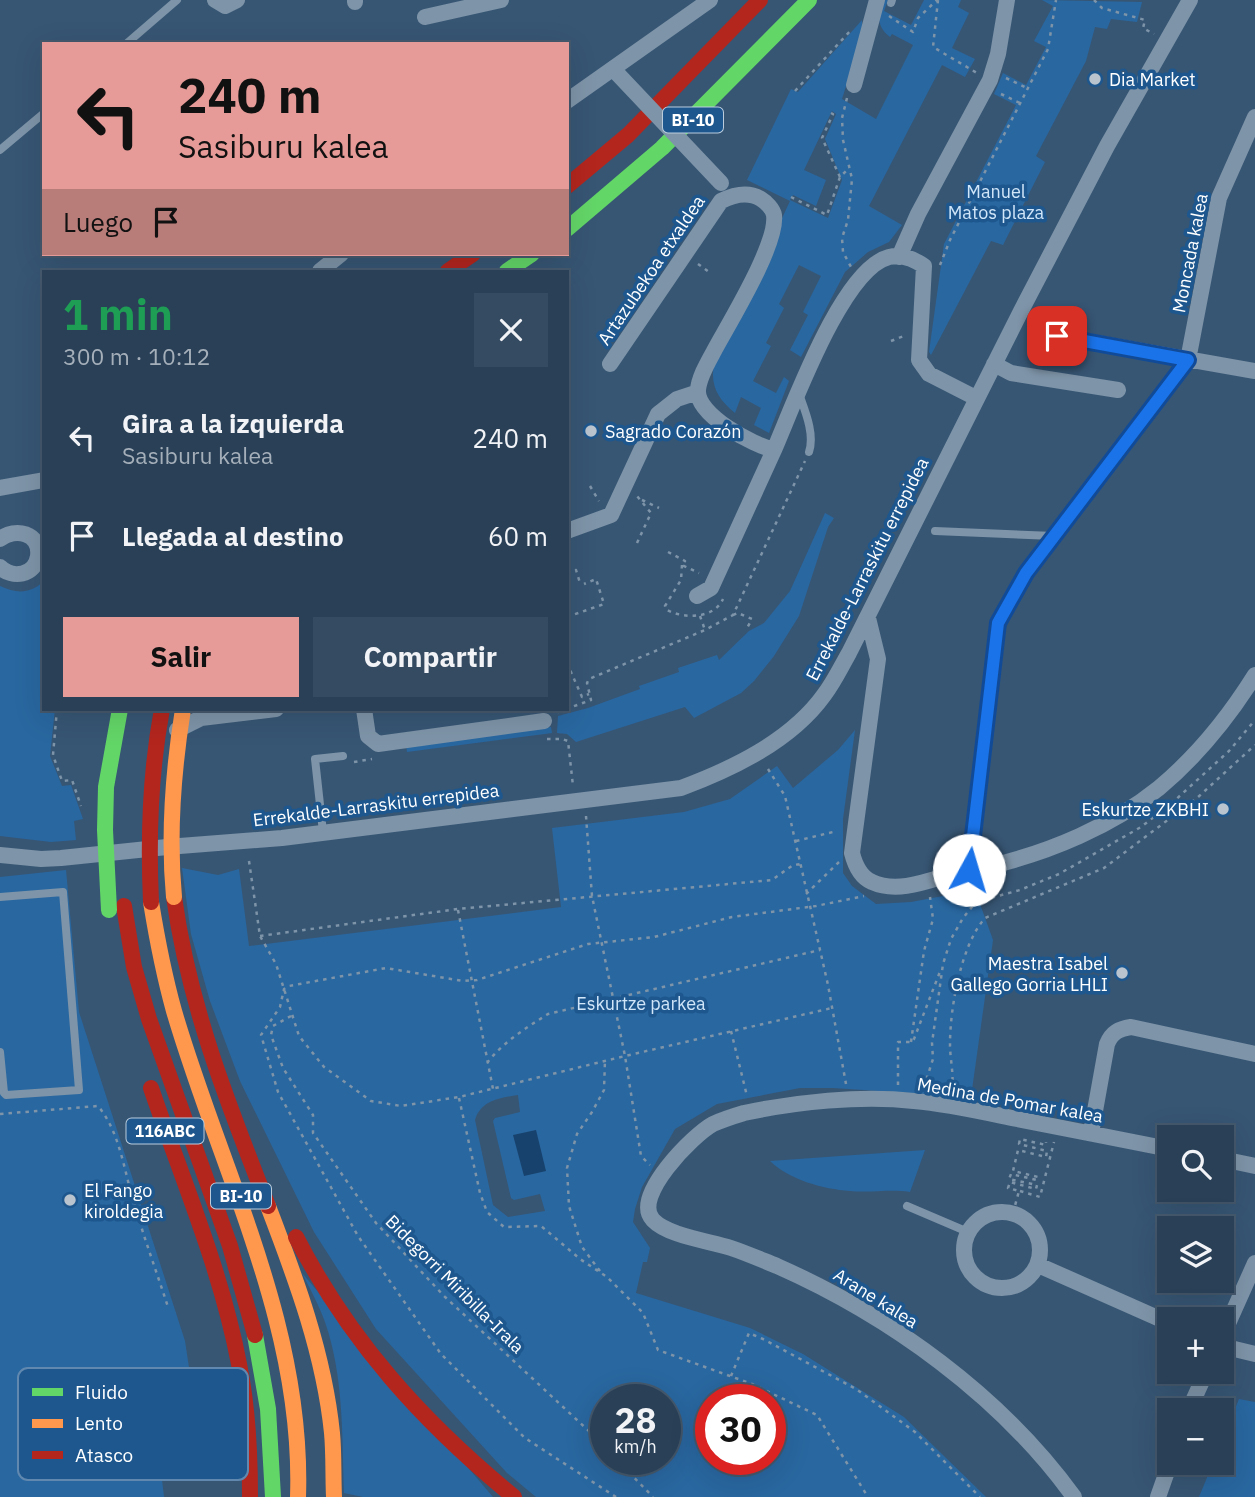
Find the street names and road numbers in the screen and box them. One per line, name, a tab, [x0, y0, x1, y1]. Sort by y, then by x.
road number: BI-10	[663, 108, 723, 132]
street label: Artazubekoa etxaldea	[592, 190, 710, 349]
street label: Moncada kalea	[1167, 191, 1213, 315]
street label: Errekalde-Larraskitu errepidea	[801, 453, 934, 685]
street label: Errekalde-Larraskitu errepidea	[252, 778, 501, 832]
street label: Medina de Pomar kalea	[915, 1072, 1105, 1128]
road number: 116ABC	[127, 1119, 204, 1144]
road number: BI-10	[211, 1184, 271, 1208]
street label: Bidegorri Miribilla-Irala	[381, 1210, 529, 1358]
street label: Arane kalea	[829, 1263, 923, 1333]

